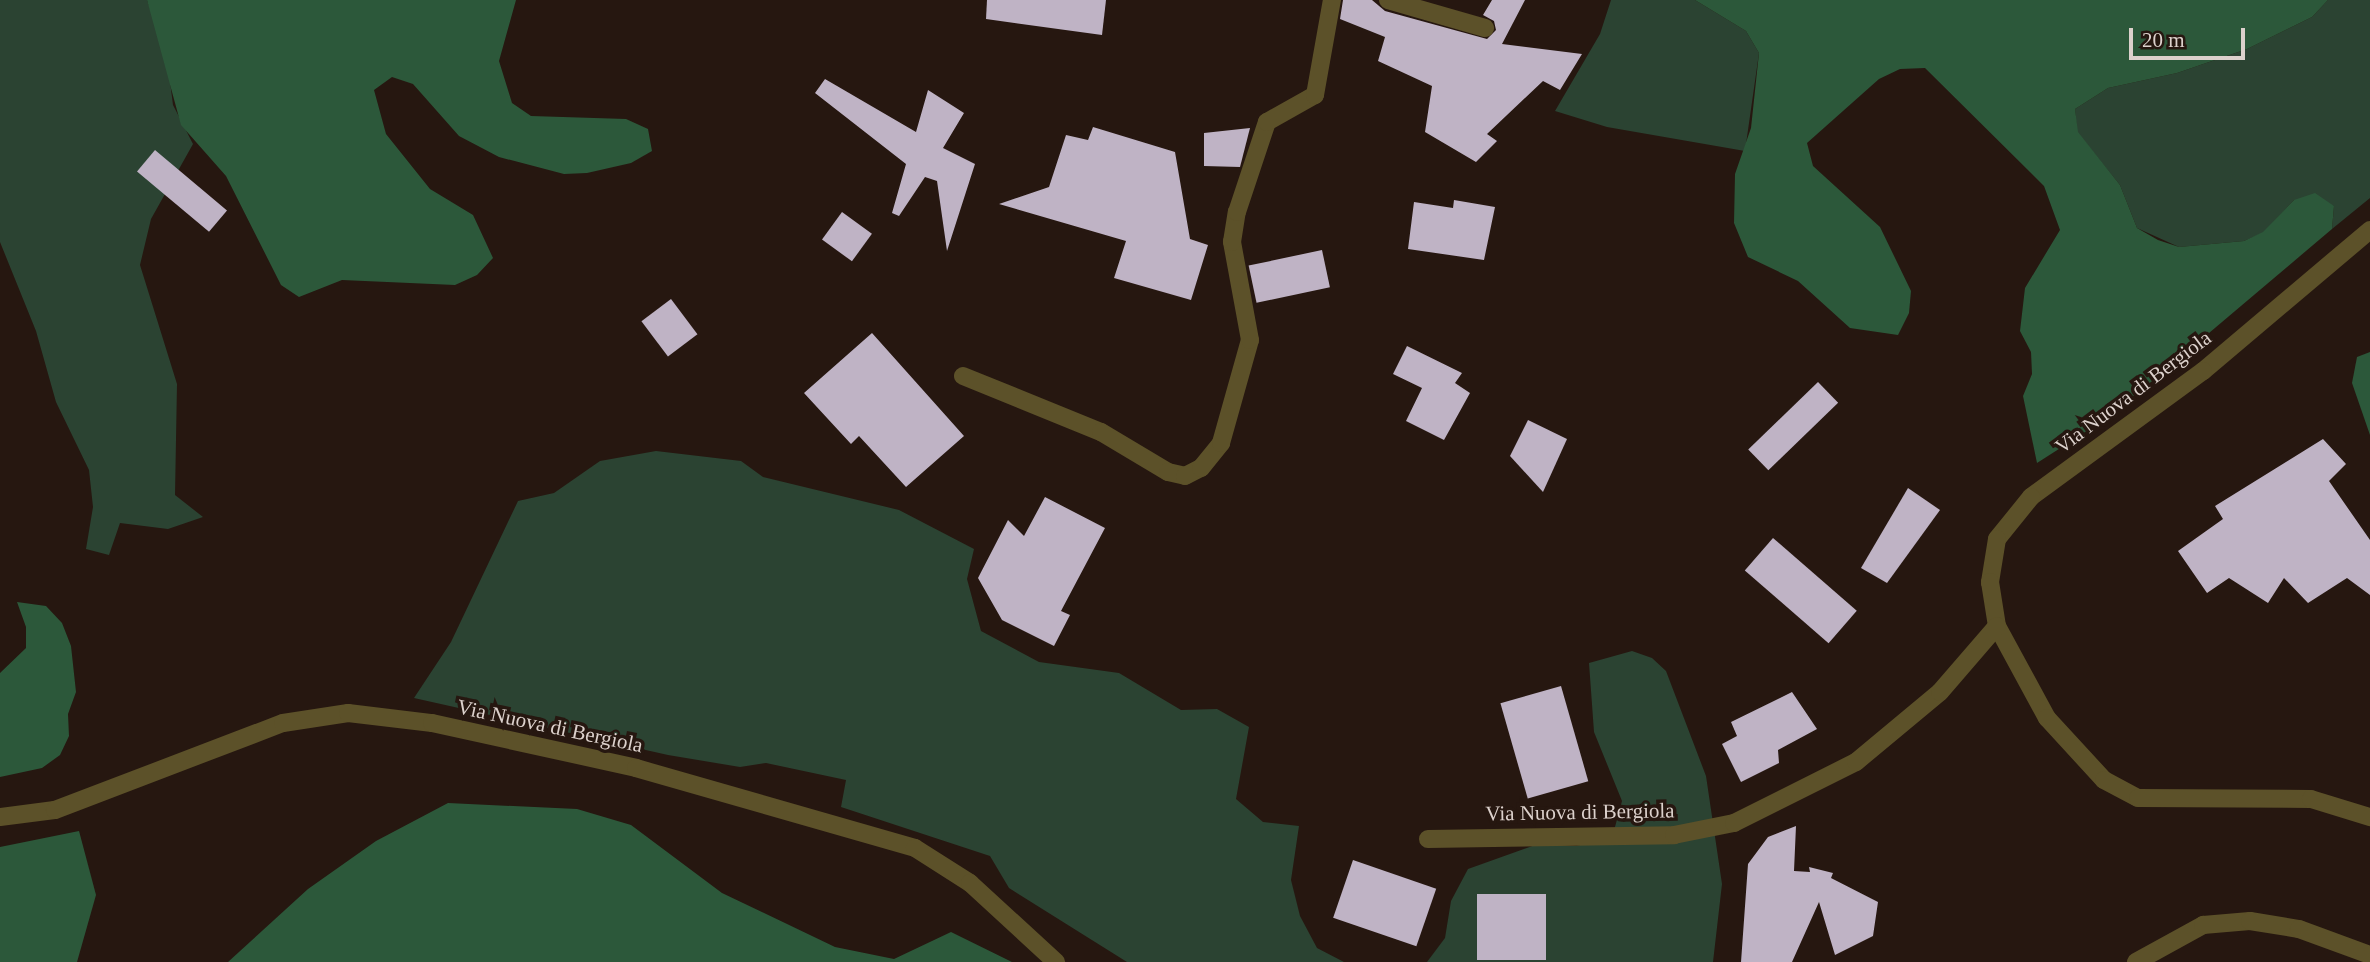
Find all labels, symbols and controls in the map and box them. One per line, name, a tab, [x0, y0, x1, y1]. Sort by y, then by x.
scale bar	[2132, 14, 2248, 58]
text: 20 m	[2142, 28, 2185, 52]
street label: Via Nuova di Bergiola	[2050, 325, 2216, 459]
street label: Via Nuova di Bergiola	[455, 694, 645, 758]
street label: Via Nuova di Bergiola	[1485, 798, 1675, 826]

